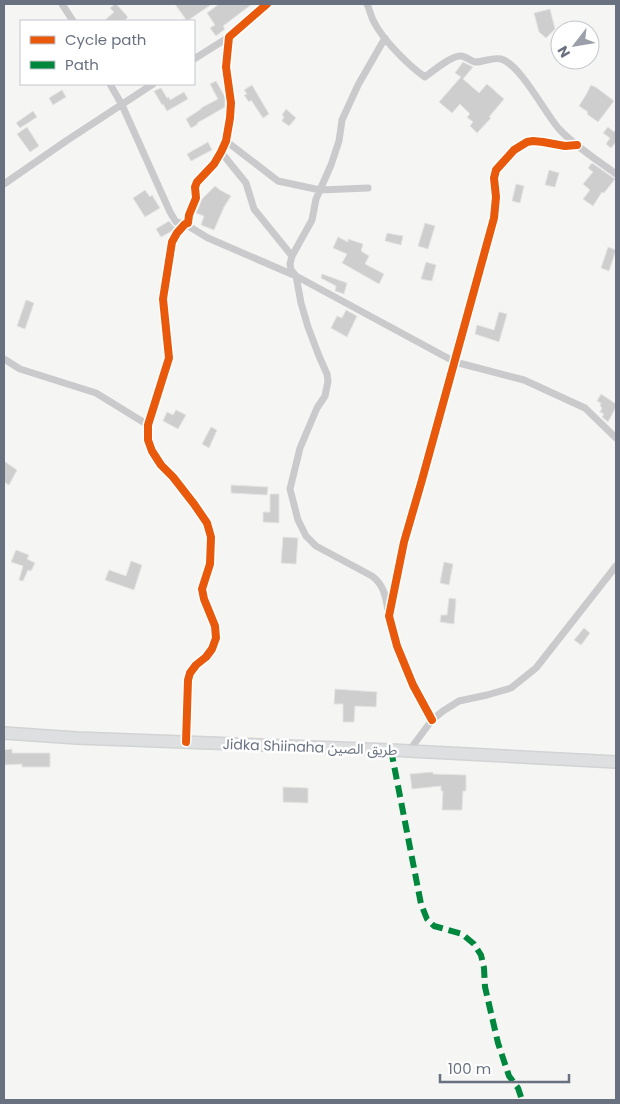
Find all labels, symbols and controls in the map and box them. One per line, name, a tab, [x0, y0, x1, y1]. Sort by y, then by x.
legend	[20, 20, 195, 85]
north arrow	[550, 20, 600, 70]
text: Cycle path	[65, 29, 146, 50]
text: N	[553, 42, 575, 61]
text: Path	[65, 54, 99, 75]
street label: Jidka Shiinaha طريق الصين	[222, 734, 398, 760]
scale bar	[440, 1052, 569, 1084]
text: 100 m	[448, 1058, 491, 1079]

